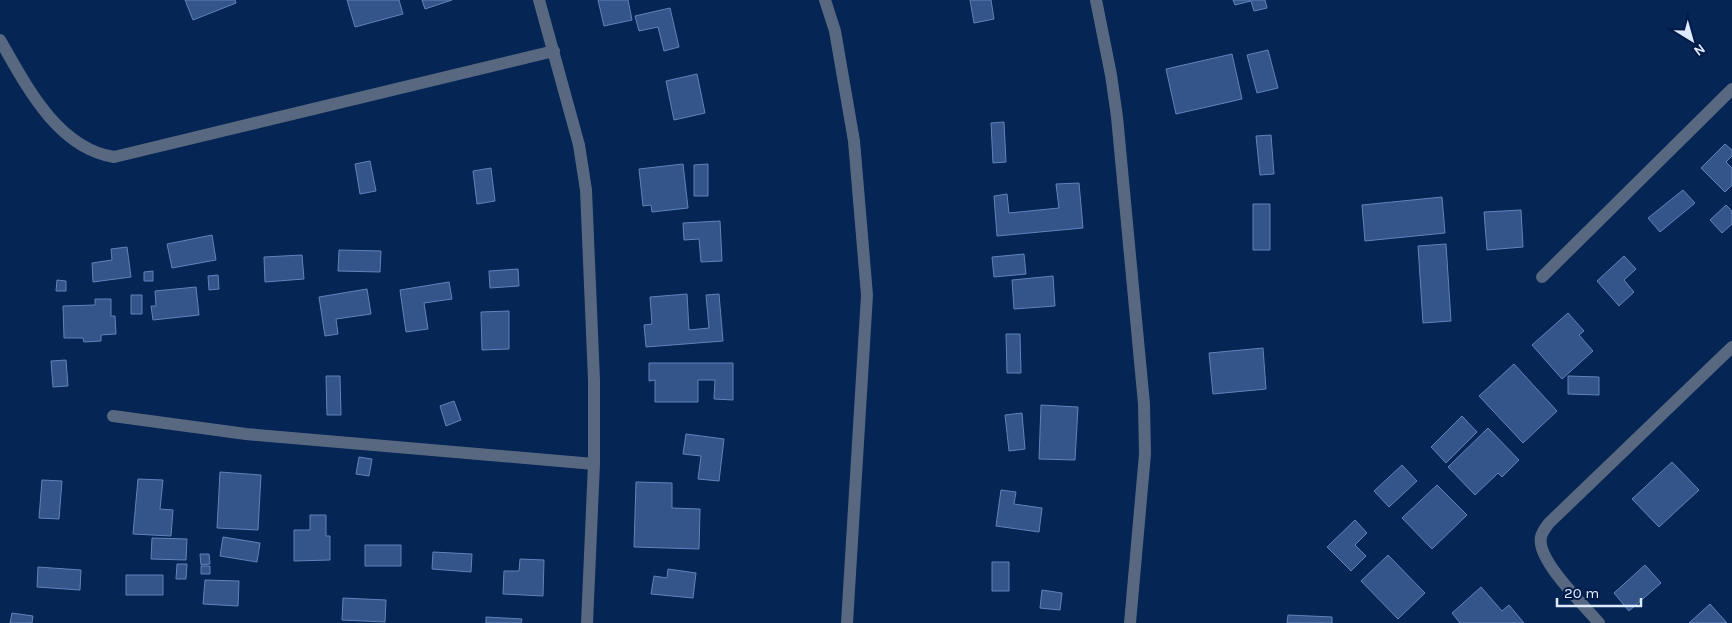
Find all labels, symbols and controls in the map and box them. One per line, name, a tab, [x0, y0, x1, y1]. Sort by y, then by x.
north arrow	[1667, 15, 1717, 65]
text: N	[1690, 40, 1709, 60]
scale bar	[1557, 576, 1641, 608]
text: 20 m	[1564, 584, 1599, 602]

